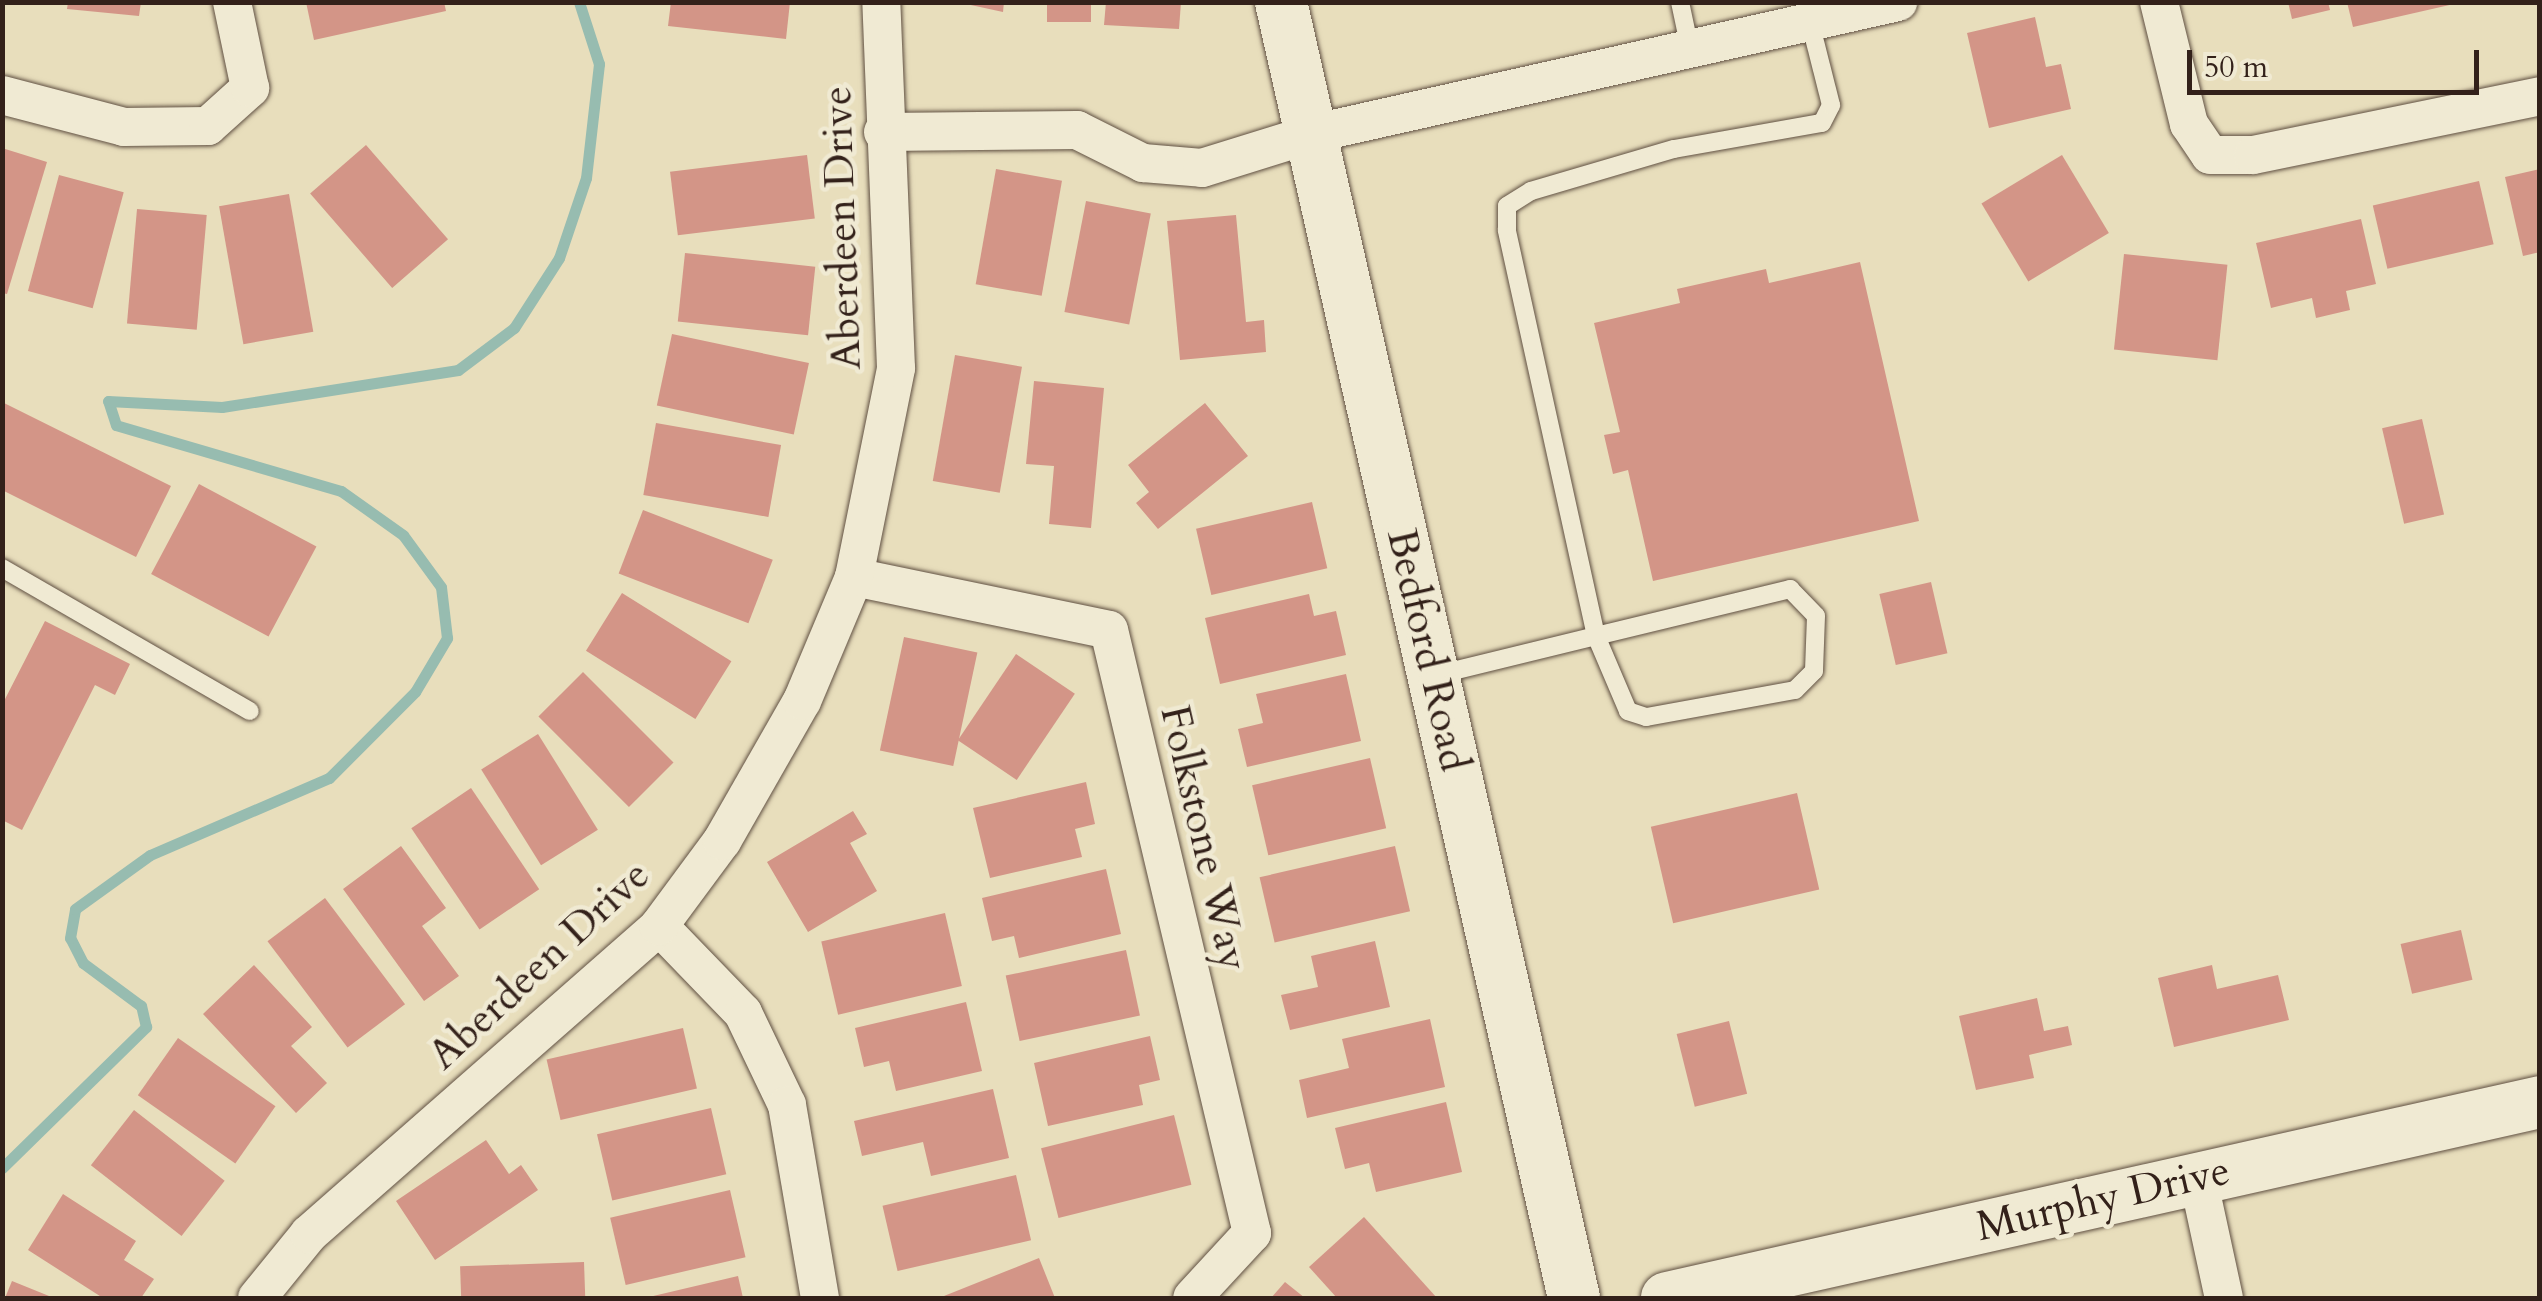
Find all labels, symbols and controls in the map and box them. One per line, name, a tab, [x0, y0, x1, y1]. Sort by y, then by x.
scale bar	[2192, 30, 2484, 92]
text: 50 m	[2204, 47, 2268, 88]
street label: Aberdeen Drive	[812, 85, 872, 371]
street label: Bedford Road	[1376, 524, 1480, 776]
street label: Folkstone Way	[1149, 700, 1259, 976]
street label: Aberdeen Drive	[418, 850, 660, 1080]
street label: Murphy Drive	[1971, 1145, 2235, 1253]

